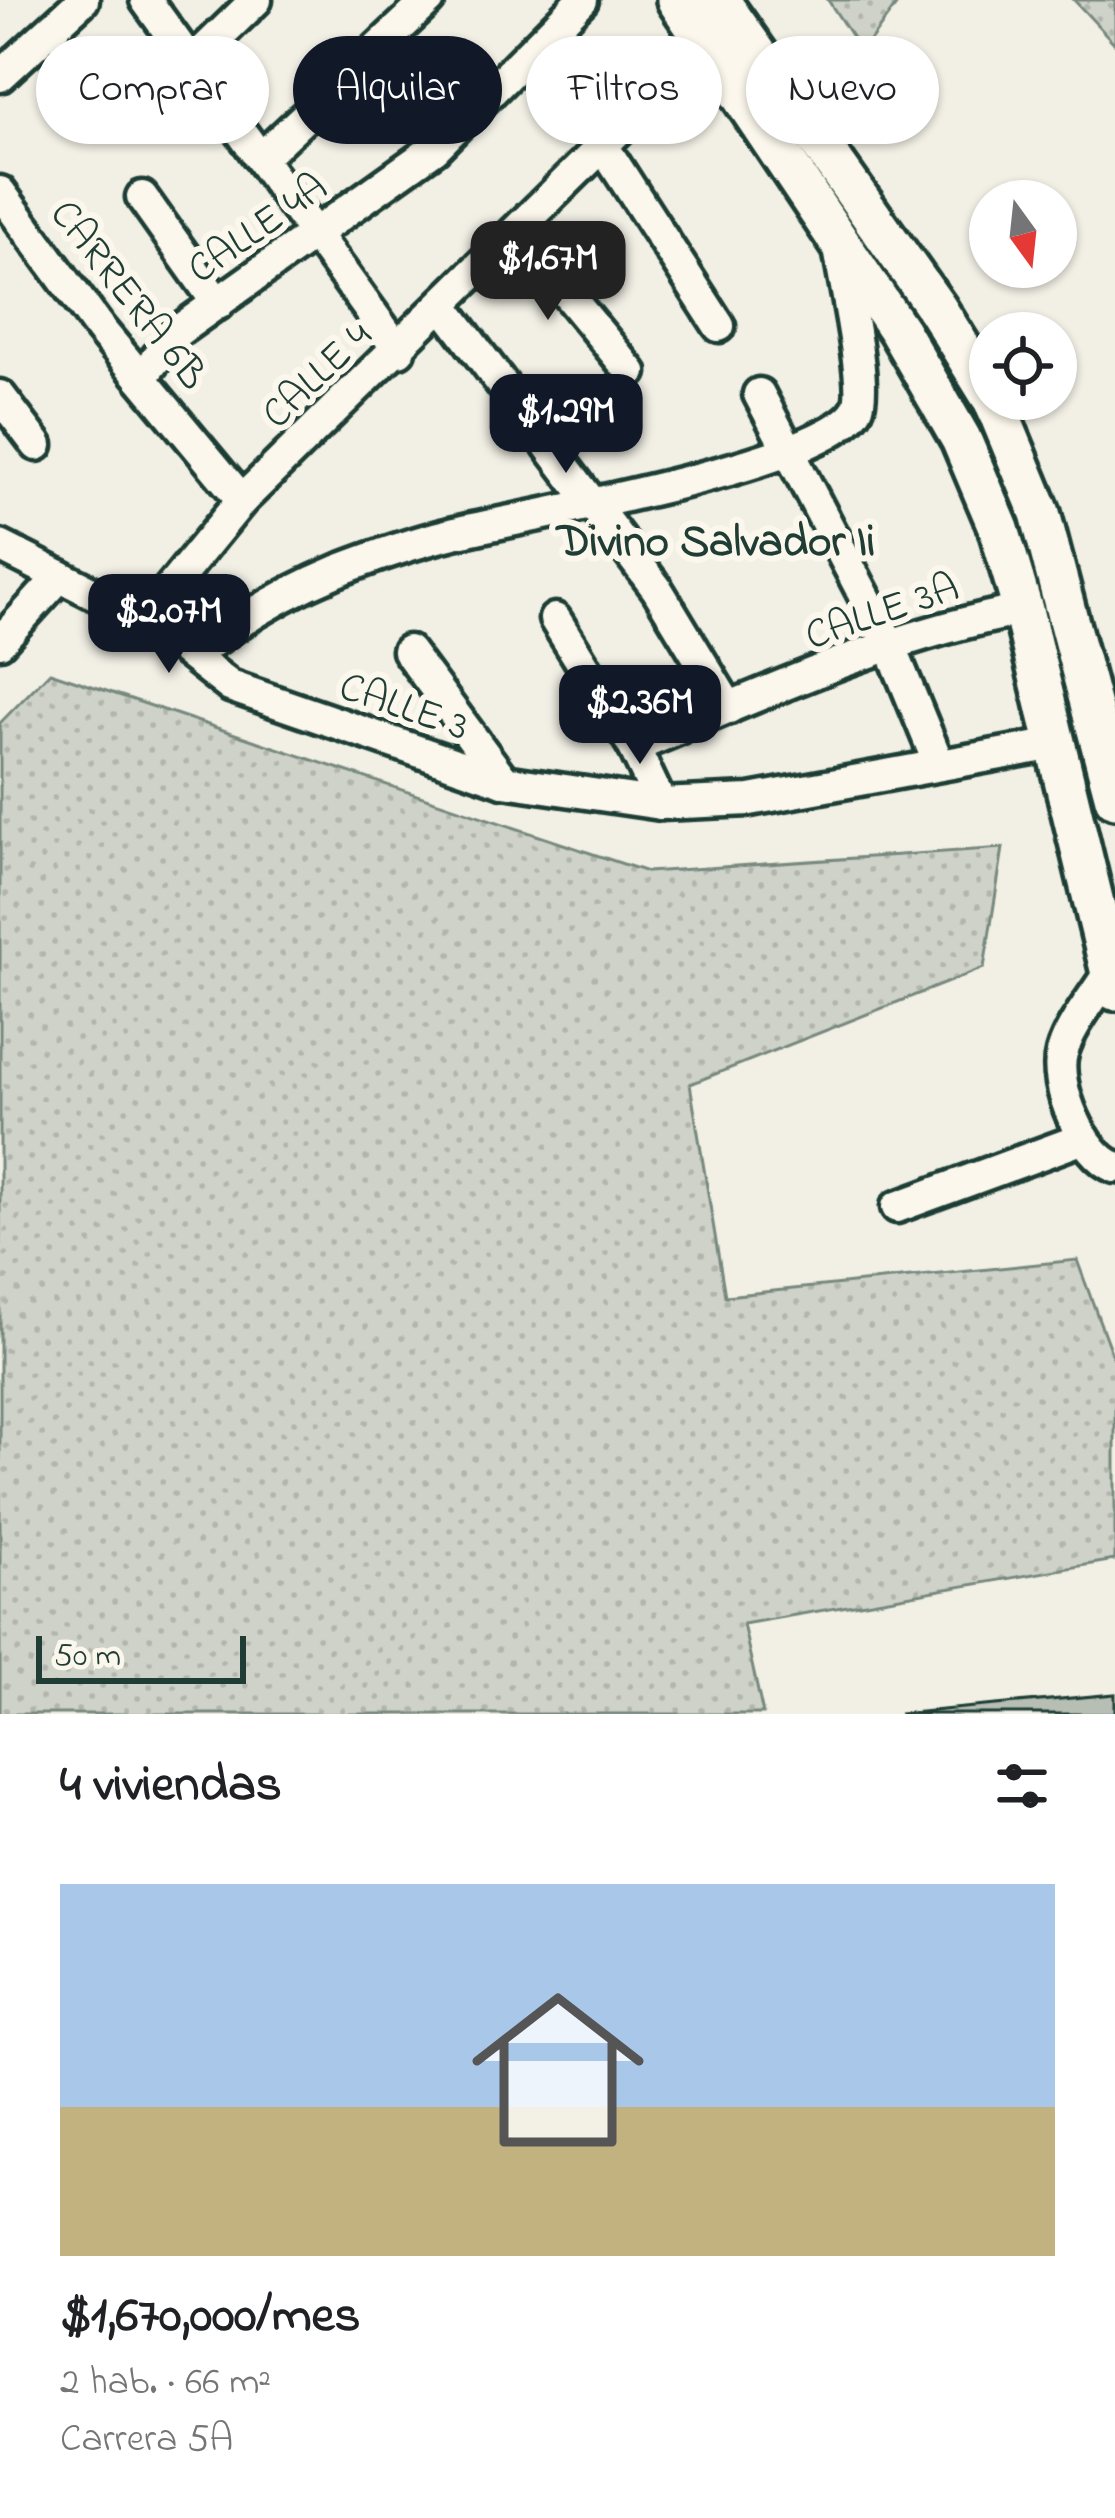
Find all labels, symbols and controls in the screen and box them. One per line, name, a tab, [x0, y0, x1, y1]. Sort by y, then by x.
chip: Comprar	[36, 36, 269, 144]
chip: Alquilar	[293, 36, 502, 144]
chip: Filtros	[526, 36, 722, 144]
chip: Nuevo	[746, 36, 939, 144]
street label: CALLE 4A	[176, 159, 341, 300]
north arrow	[969, 180, 1077, 288]
map controls	[969, 180, 1077, 420]
street label: CARRERA 6B	[33, 187, 221, 404]
pin: $1.67M	[450, 221, 646, 323]
text: $1.67M	[498, 231, 598, 288]
street label: CALLE 4	[249, 308, 387, 444]
button: locate	[969, 312, 1077, 420]
pin: $1.29M	[468, 374, 664, 476]
text: $1.29M	[517, 384, 615, 441]
district label: Divino Salvador Ii	[555, 511, 875, 577]
street label: CALLE 3A	[797, 559, 968, 668]
pin: $2.07M	[71, 574, 267, 676]
text: $2.07M	[115, 584, 223, 641]
street label: CALLE 3	[331, 658, 476, 759]
pin: $2.36M	[542, 665, 738, 767]
text: $2.36M	[586, 675, 694, 732]
scale bar	[36, 1630, 246, 1683]
text: 50 m	[54, 1633, 121, 1681]
text: 4 viviendas	[60, 1749, 282, 1824]
icon: filters	[989, 1753, 1055, 1819]
icon: home	[450, 1962, 666, 2178]
text: $1,670,000/mes	[60, 2280, 360, 2355]
text: 2 hab. · 66 m²	[60, 2355, 271, 2412]
text: Carrera 5A	[60, 2412, 233, 2469]

